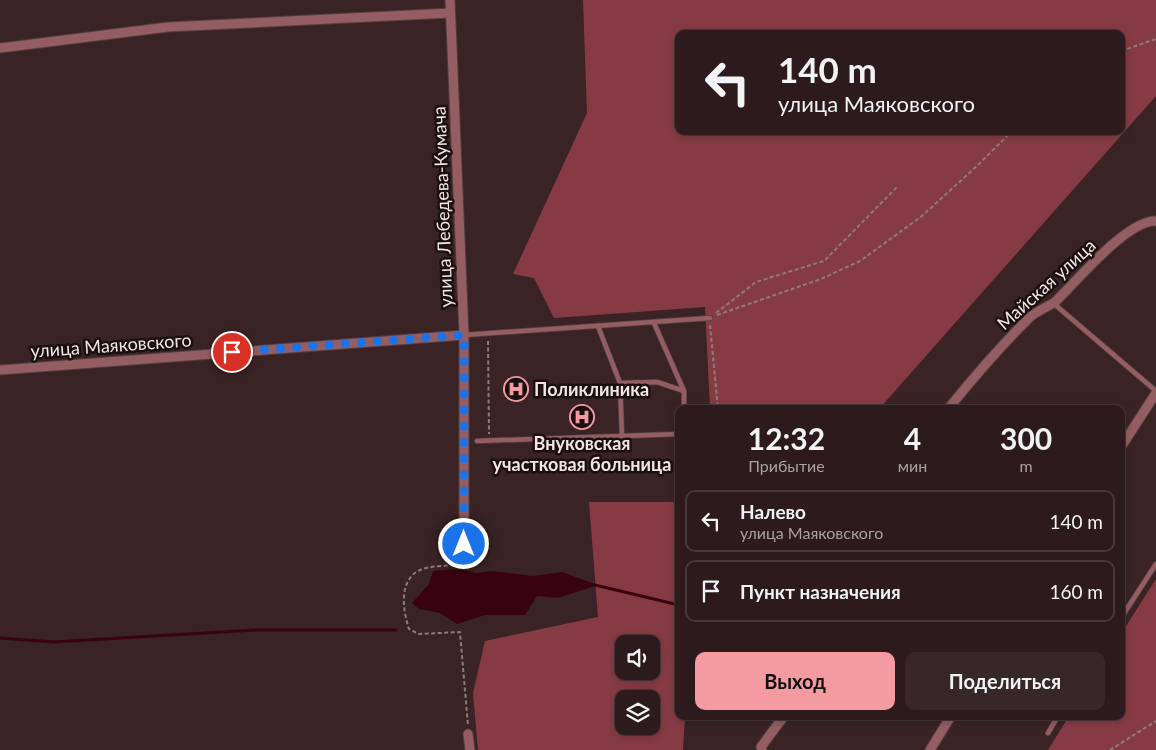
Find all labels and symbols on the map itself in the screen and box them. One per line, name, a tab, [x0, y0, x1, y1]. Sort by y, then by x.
street label: улица Лебедева-Кумача	[427, 106, 457, 308]
street label: Майская улица	[992, 234, 1100, 334]
street label: улица Маяковского	[30, 328, 192, 362]
pin	[211, 331, 253, 373]
hospital icon: Поликлиника	[503, 376, 529, 402]
place label: Поликлиника	[534, 378, 649, 400]
hospital icon: Внуковская участковая больница	[569, 404, 595, 430]
place label: Внуковская участковая больница	[493, 432, 671, 475]
position arrow	[437, 517, 489, 569]

